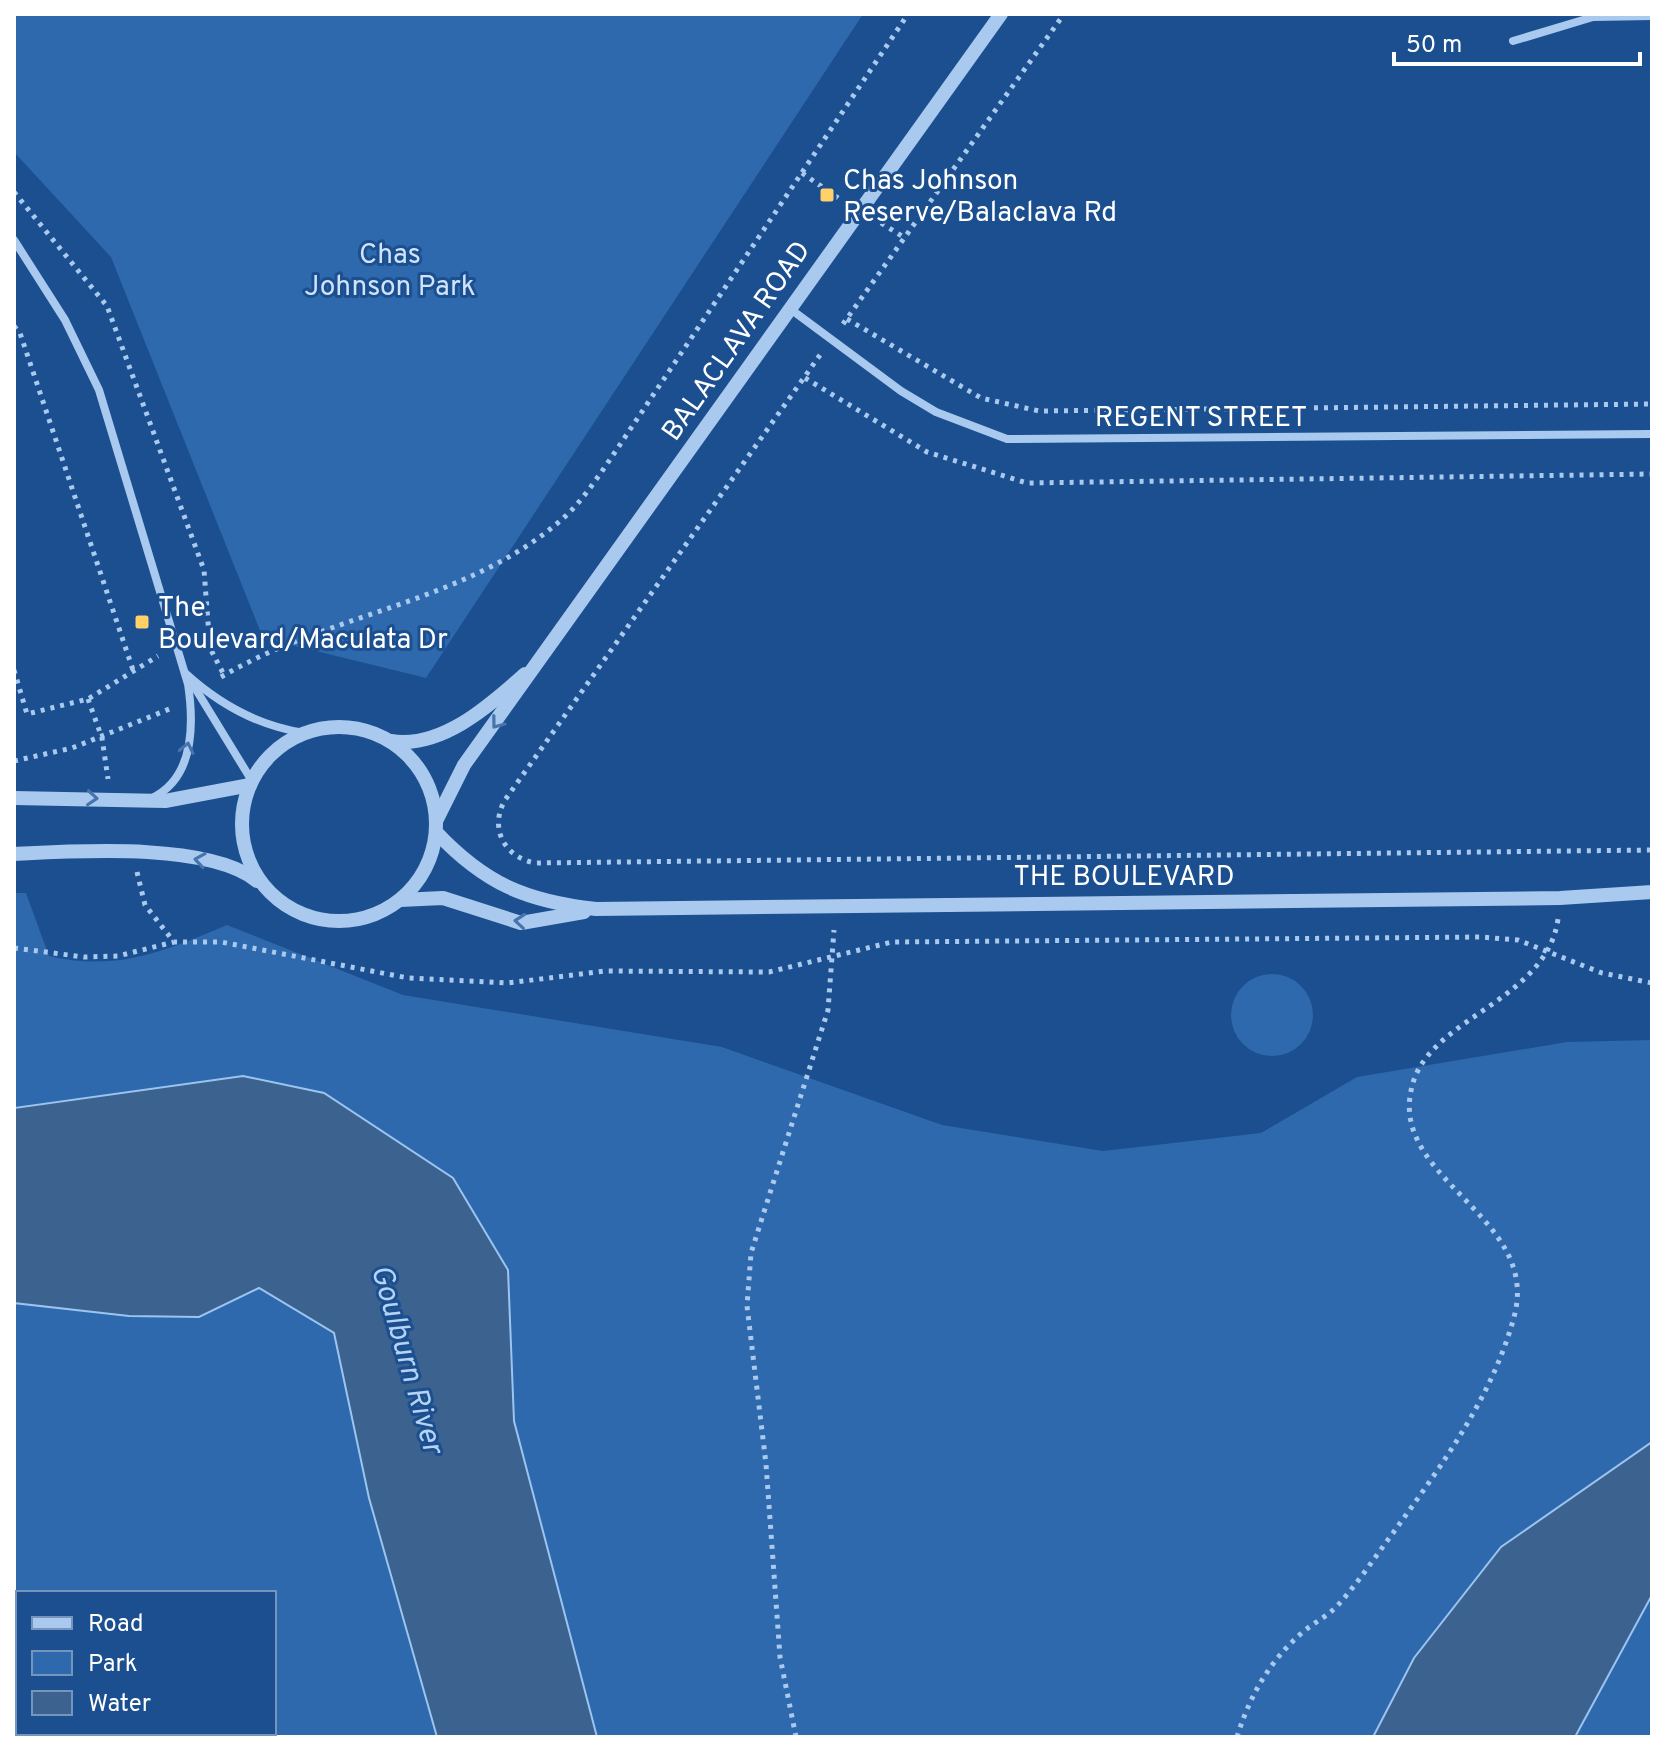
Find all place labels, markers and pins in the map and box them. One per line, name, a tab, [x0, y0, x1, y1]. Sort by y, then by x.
place label: Chas Johnson Reserve/Balaclava Rd	[843, 164, 1117, 232]
marker: Chas Johnson Reserve/Balaclava Rd	[818, 186, 836, 204]
place label: The Boulevard/Maculata Dr	[158, 591, 448, 659]
marker: The Boulevard/Maculata Dr	[133, 613, 151, 631]

